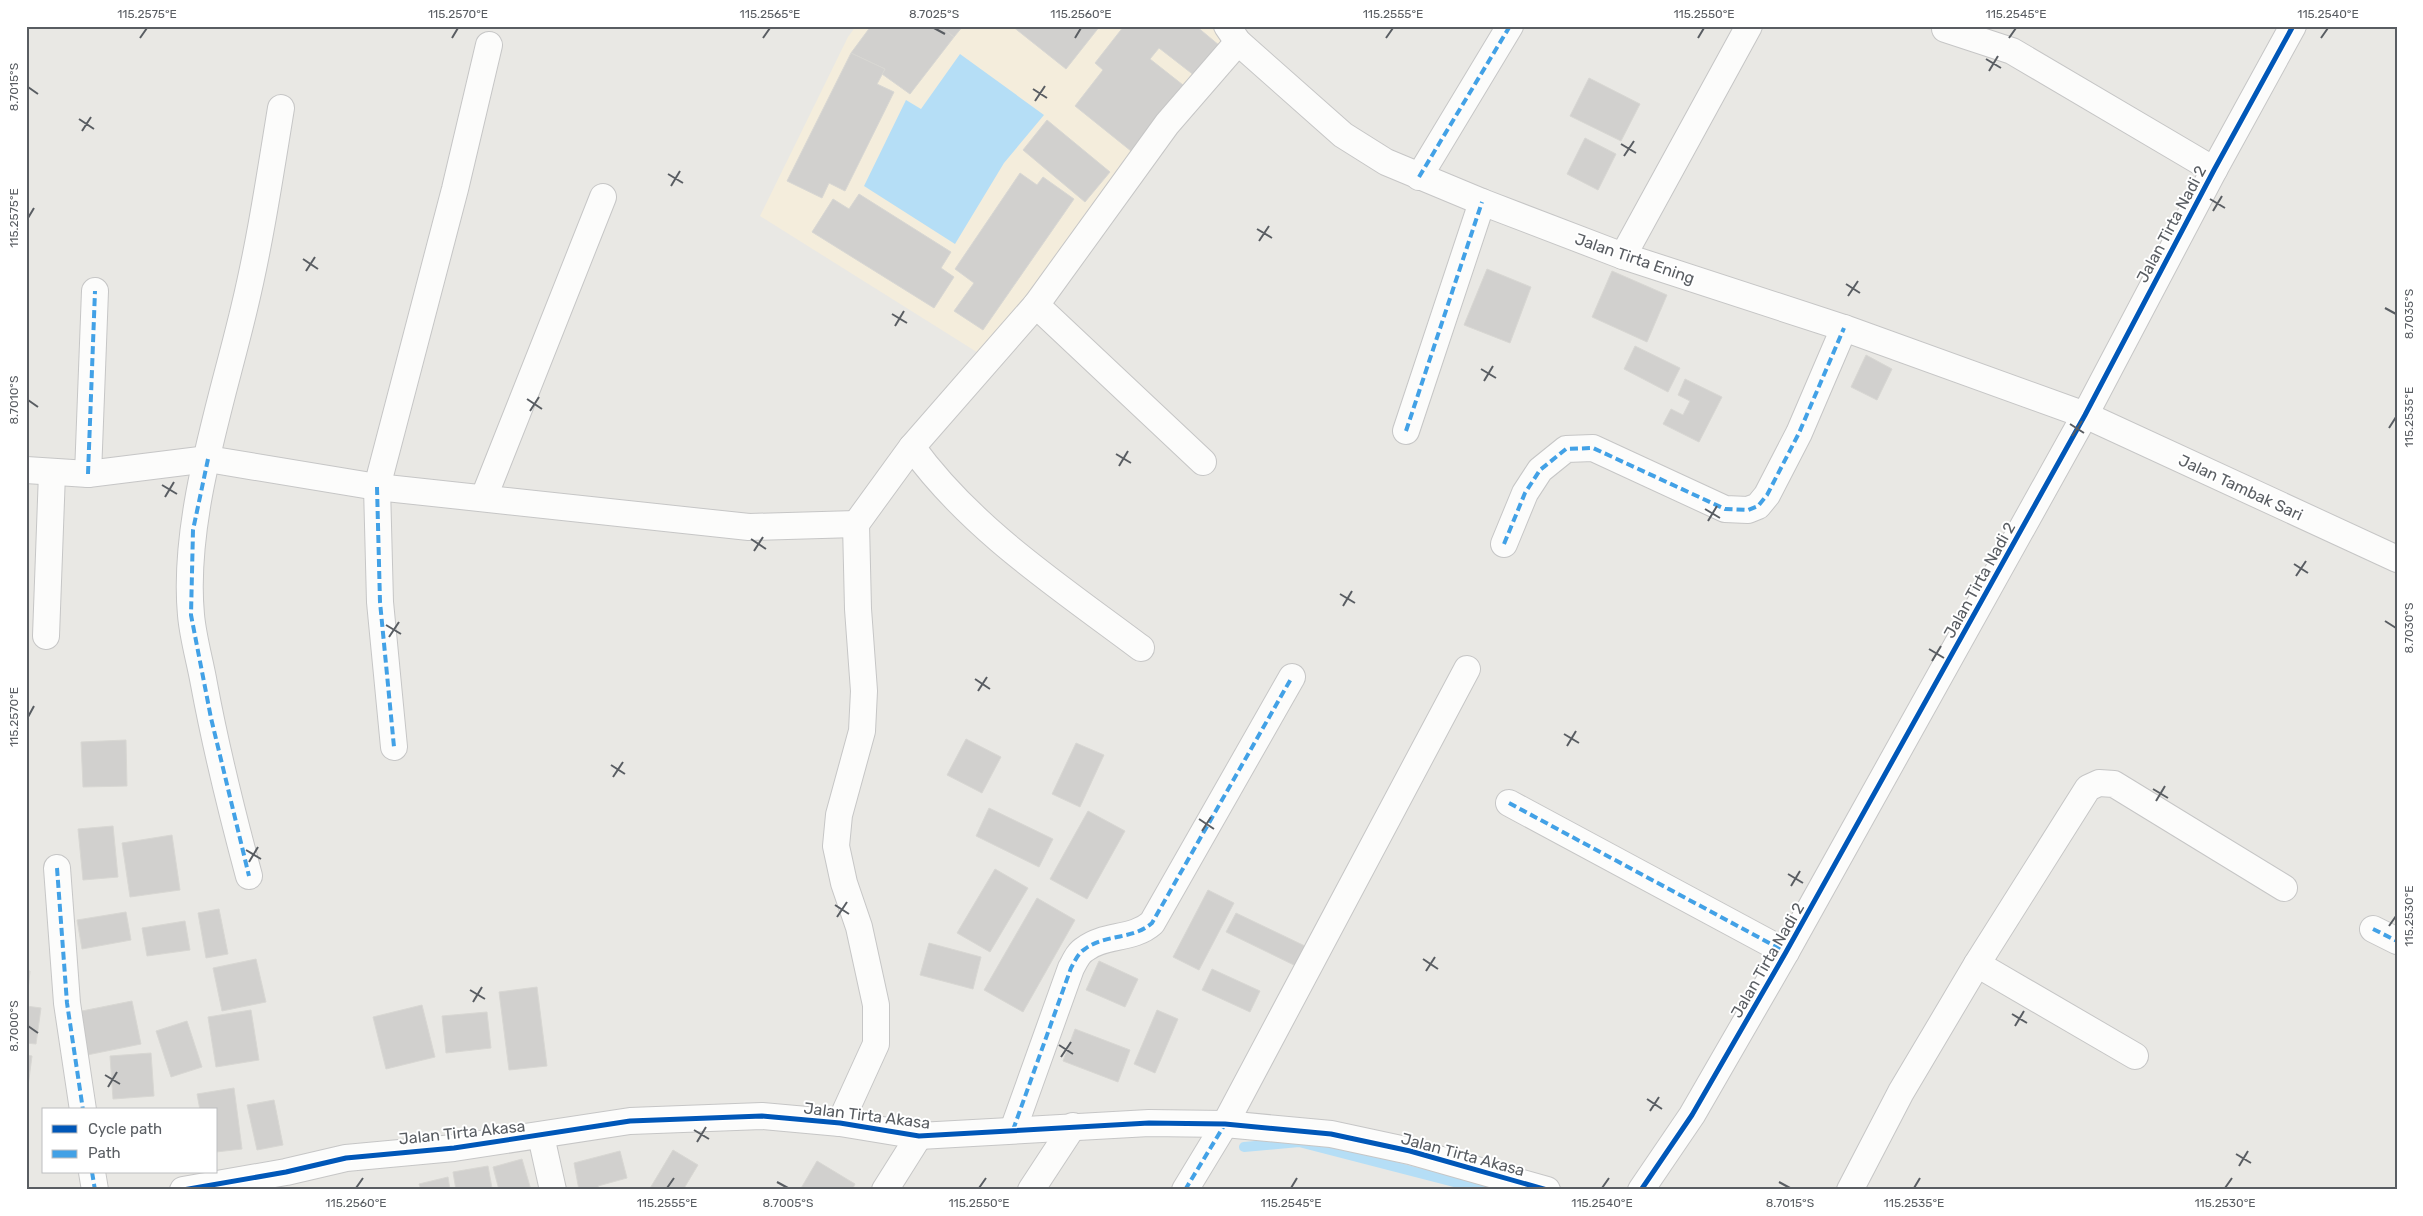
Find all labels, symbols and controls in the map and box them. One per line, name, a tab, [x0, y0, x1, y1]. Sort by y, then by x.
text: 115.2575°E	[117, 7, 177, 21]
text: 115.2570°E	[428, 7, 488, 21]
text: 115.2565°E	[740, 7, 800, 21]
text: 8.7025°S	[909, 7, 959, 21]
text: 115.2560°E	[1050, 7, 1112, 21]
text: 115.2555°E	[1363, 7, 1423, 21]
text: 115.2550°E	[1673, 7, 1735, 21]
text: 115.2545°E	[1986, 7, 2047, 21]
text: 115.2540°E	[2297, 7, 2359, 21]
text: 8.7015°S	[7, 63, 21, 111]
street label: Jalan Tirta Nadi 2	[2133, 163, 2210, 286]
text: 115.2575°E	[7, 188, 21, 248]
street label: Jalan Tirta Ening	[1572, 229, 1697, 288]
text: 8.7035°S	[2402, 289, 2416, 339]
text: 8.7010°S	[7, 376, 21, 424]
text: 115.2535°E	[2402, 387, 2416, 447]
street label: Jalan Tambak Sari	[2176, 450, 2306, 525]
street label: Jalan Tirta Nadi 2	[1940, 519, 2019, 642]
text: 8.7030°S	[2402, 603, 2416, 653]
text: 115.2570°E	[7, 687, 21, 747]
text: 115.2530°E	[2402, 885, 2416, 947]
street label: Jalan Tirta Nadi 2	[1727, 899, 1808, 1021]
text: 8.7000°S	[7, 1000, 21, 1052]
street label: Jalan Tirta Akasa	[803, 1098, 931, 1133]
legend	[42, 1108, 218, 1174]
street label: Jalan Tirta Akasa	[398, 1116, 526, 1149]
text: Cycle path	[88, 1120, 162, 1138]
street label: Jalan Tirta Akasa	[1399, 1129, 1527, 1180]
text: Path	[88, 1144, 121, 1162]
text: 115.2560°E	[325, 1196, 387, 1210]
text: 115.2555°E	[637, 1196, 697, 1210]
text: 8.7005°S	[763, 1196, 813, 1210]
text: 115.2550°E	[948, 1196, 1010, 1210]
text: 115.2545°E	[1261, 1196, 1322, 1210]
text: 115.2540°E	[1571, 1196, 1633, 1210]
text: 8.7015°S	[1766, 1196, 1814, 1210]
text: 115.2535°E	[1884, 1196, 1944, 1210]
text: 115.2530°E	[2194, 1196, 2256, 1210]

